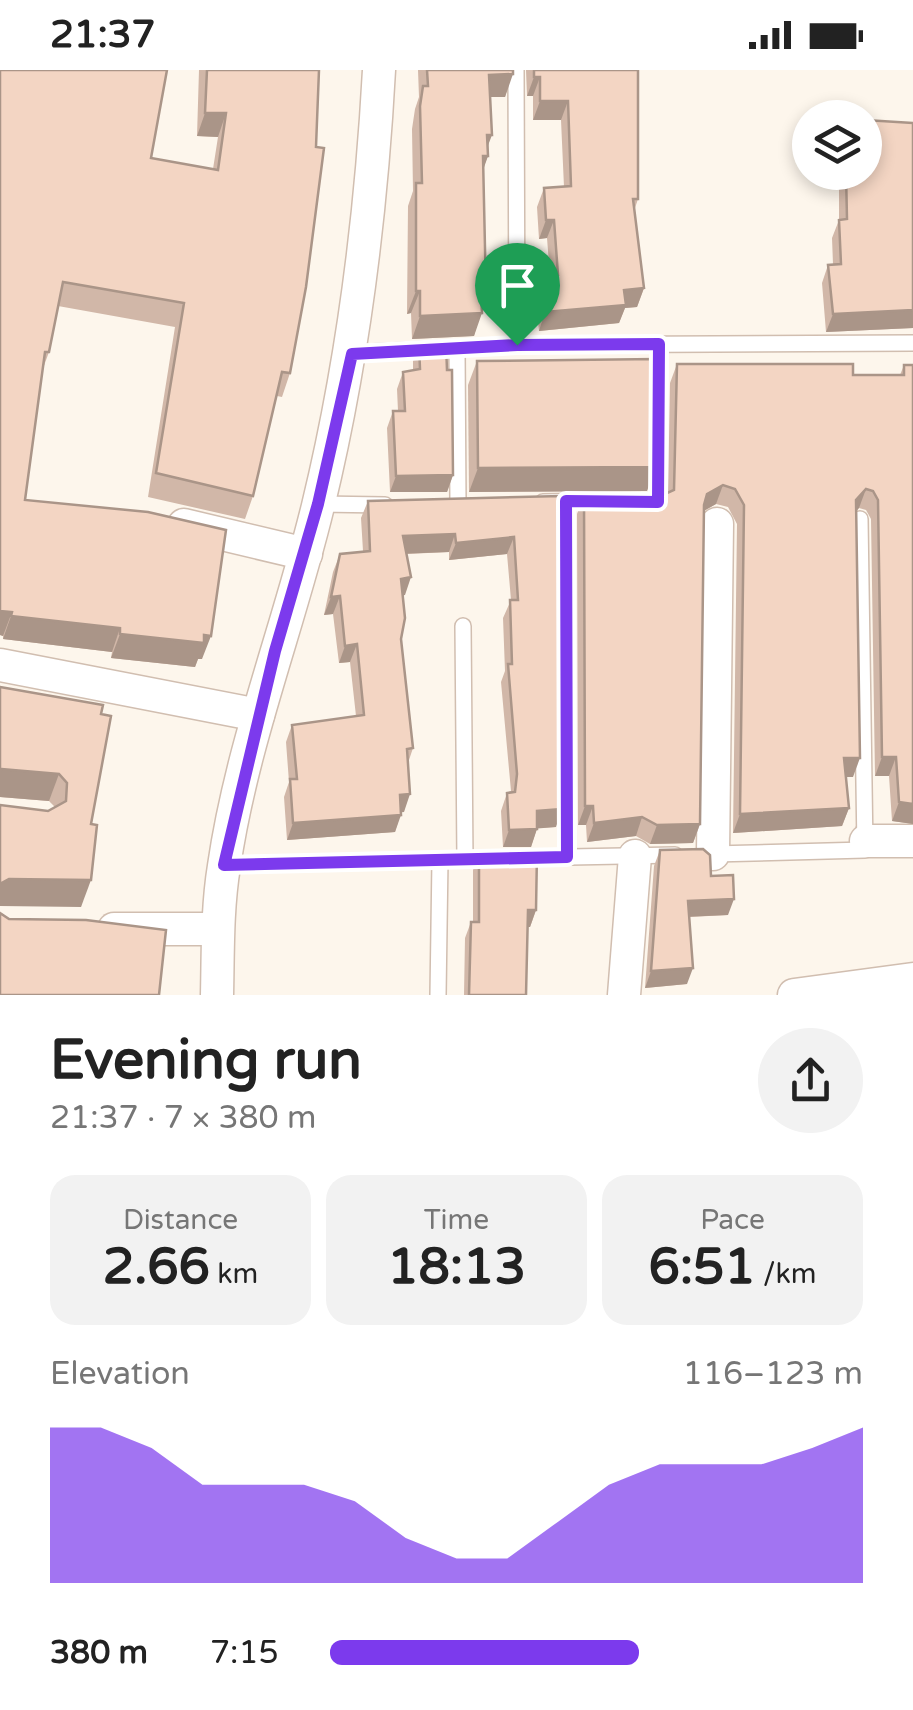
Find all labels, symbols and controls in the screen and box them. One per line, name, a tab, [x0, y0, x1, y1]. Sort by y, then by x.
text: 21:37	[50, 12, 155, 58]
map controls	[792, 100, 882, 190]
button: layers	[792, 100, 882, 190]
pin	[475, 243, 560, 346]
icon: arrive	[490, 258, 545, 313]
text: Evening run	[50, 1028, 362, 1094]
button: share	[758, 1028, 863, 1133]
text: 21:37 · 7 × 380 m	[50, 1099, 316, 1137]
text: Distance	[123, 1203, 238, 1237]
text: Time	[424, 1203, 489, 1237]
text: Pace	[700, 1203, 765, 1237]
text: 2.66	[103, 1237, 210, 1297]
text: 18:13	[387, 1237, 526, 1297]
text: 6:51	[649, 1237, 756, 1297]
text: km	[210, 1257, 258, 1291]
text: /km	[756, 1257, 816, 1291]
text: Elevation	[50, 1355, 190, 1393]
text: 116–123 m	[683, 1355, 863, 1393]
text: 380 m	[50, 1634, 148, 1672]
text: 7:15	[210, 1634, 279, 1672]

